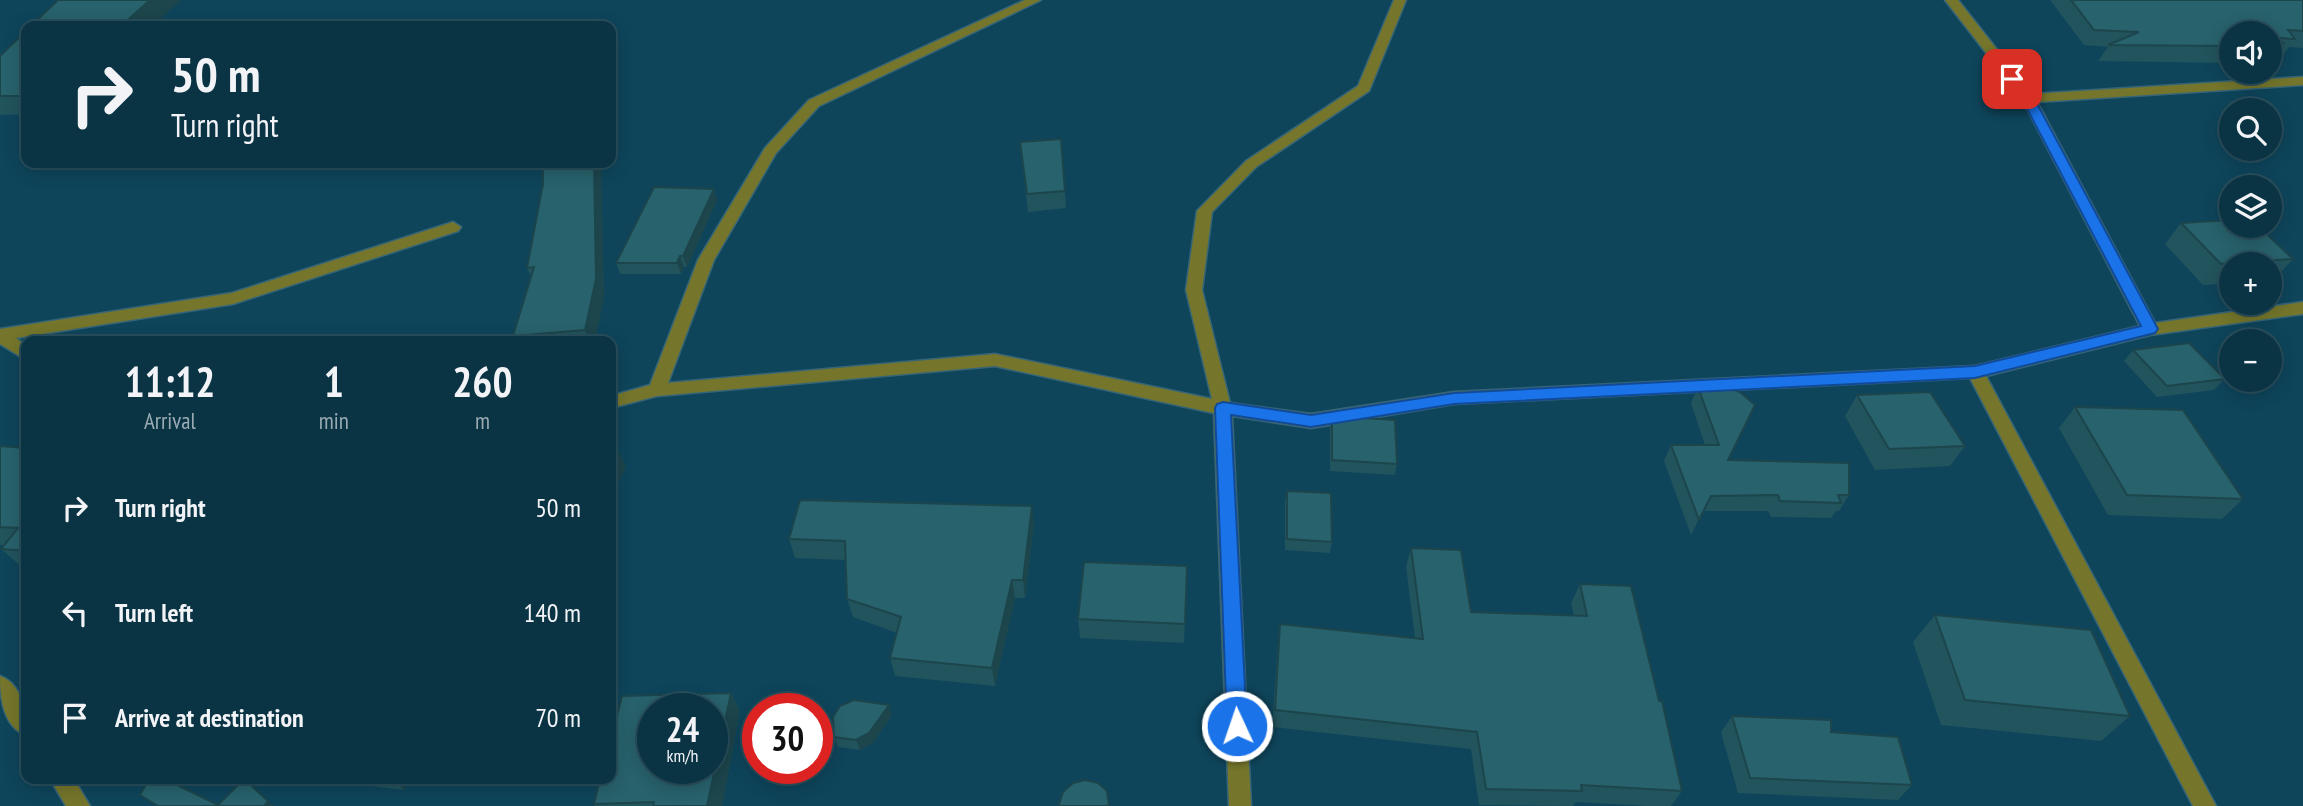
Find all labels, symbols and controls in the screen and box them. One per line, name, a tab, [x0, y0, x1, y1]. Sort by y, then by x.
map controls	[2219, 21, 2282, 392]
button: sound	[2219, 21, 2282, 84]
text: 50 m	[171, 42, 260, 106]
icon: right	[56, 49, 147, 140]
pin	[1982, 49, 2042, 109]
icon: arrive	[1993, 60, 2031, 98]
button: search	[2219, 98, 2282, 161]
text: Turn right	[171, 104, 279, 146]
button: layers	[2219, 175, 2282, 238]
button: +	[2219, 252, 2282, 315]
button: −	[2219, 329, 2282, 392]
text: 11:12	[124, 354, 215, 409]
text: 1	[324, 354, 344, 409]
text: 260	[452, 354, 513, 409]
text: Arrival	[144, 406, 196, 435]
text: min	[319, 406, 349, 435]
text: m	[475, 406, 490, 435]
icon: right	[56, 489, 94, 527]
text: Turn right	[115, 491, 206, 524]
text: 50 m	[535, 491, 581, 524]
icon: left	[56, 594, 94, 632]
text: Turn left	[115, 596, 193, 629]
text: 140 m	[523, 596, 581, 629]
position arrow	[1200, 689, 1274, 763]
speed limit sign: 30	[742, 693, 833, 784]
icon: arrive	[56, 699, 94, 737]
text: Arrive at destination	[115, 701, 304, 734]
text: 70 m	[535, 701, 581, 734]
text: 24	[666, 706, 699, 752]
text: km/h	[667, 744, 698, 767]

